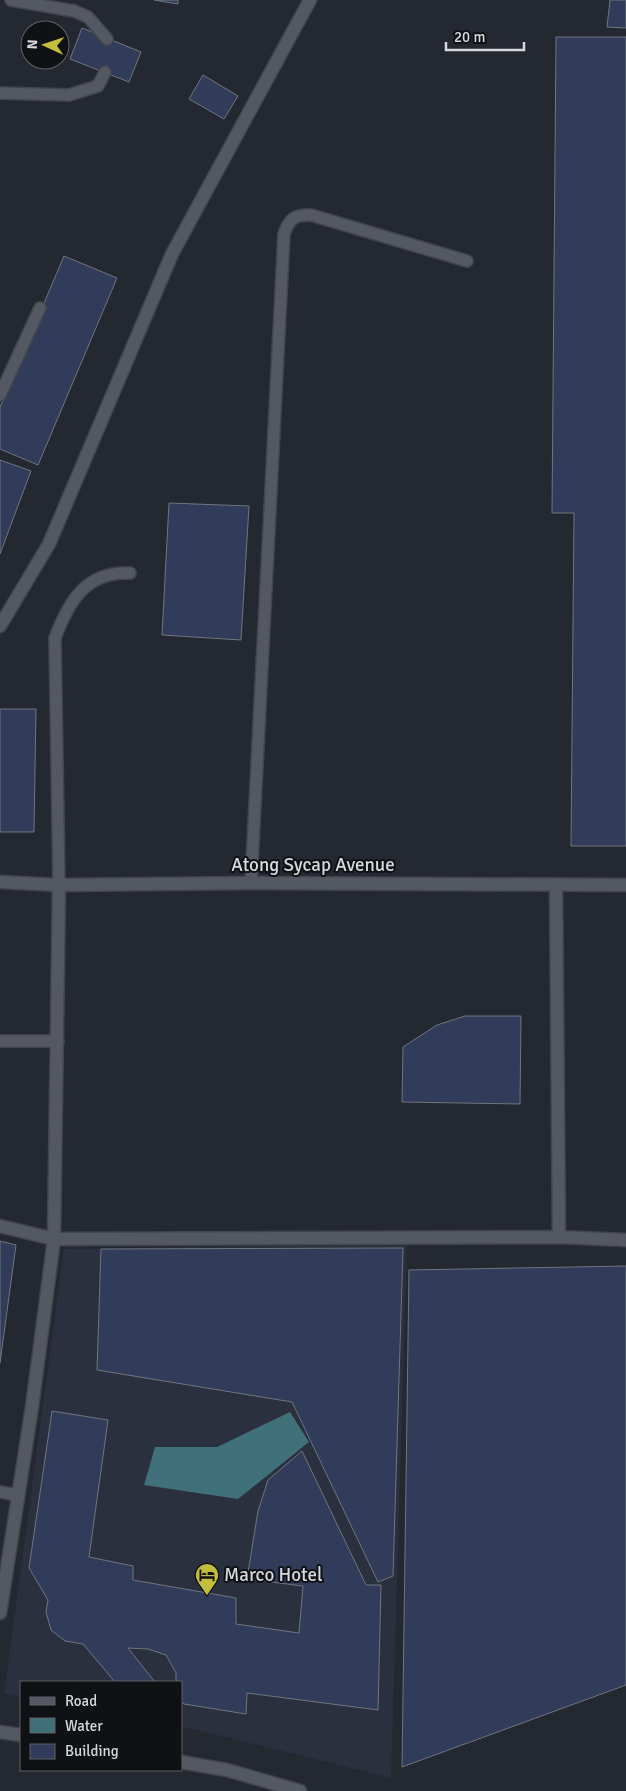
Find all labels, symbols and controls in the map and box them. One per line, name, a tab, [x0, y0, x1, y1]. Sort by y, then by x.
north arrow	[20, 20, 70, 70]
scale bar	[446, 20, 524, 52]
text: 20 m	[454, 28, 485, 46]
text: N	[24, 39, 41, 50]
street label: Atong Sycap Avenue	[231, 853, 395, 877]
hotel icon: Marco Hotel	[194, 1562, 220, 1596]
place label: Marco Hotel	[224, 1563, 323, 1587]
legend	[20, 1681, 182, 1771]
text: Road	[65, 1692, 97, 1710]
text: Water	[65, 1717, 103, 1735]
text: Building	[65, 1742, 119, 1760]

